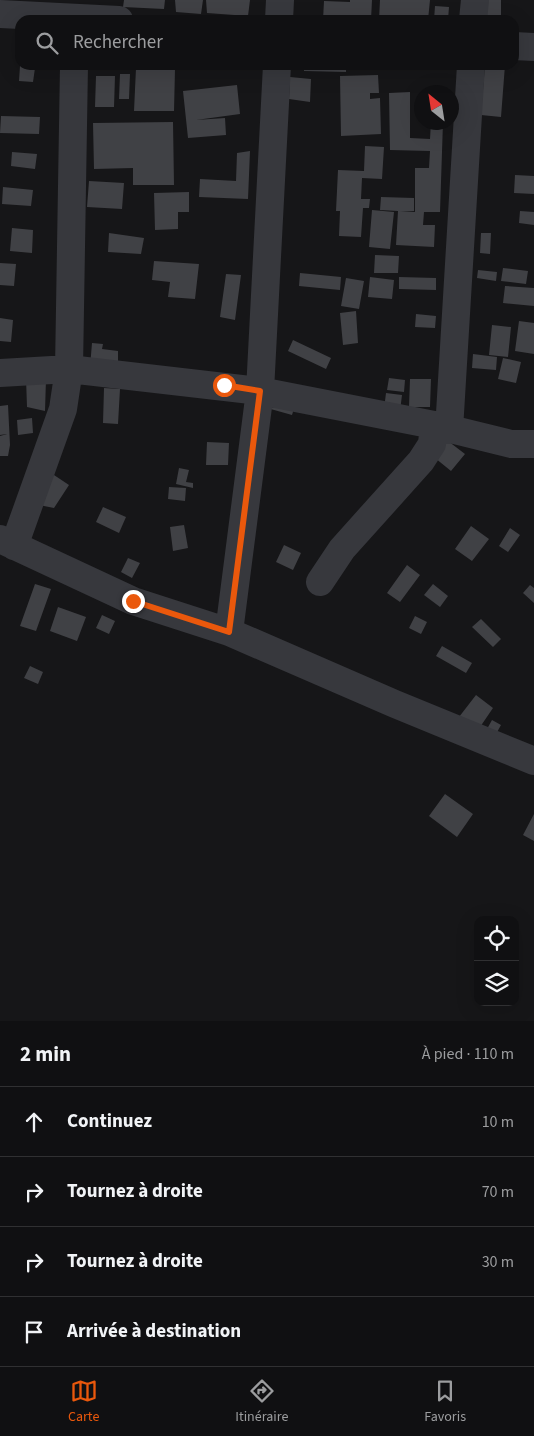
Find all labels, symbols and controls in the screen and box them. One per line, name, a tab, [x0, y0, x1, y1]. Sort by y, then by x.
search box	[15, 15, 519, 70]
icon: search	[33, 29, 61, 57]
text: Rechercher	[73, 29, 163, 56]
north arrow	[414, 85, 459, 130]
route start	[213, 374, 236, 397]
route end	[122, 590, 145, 613]
map controls	[474, 916, 519, 1006]
button: locate	[474, 916, 519, 961]
button: layers	[474, 961, 519, 1006]
text: 2 min	[20, 1039, 71, 1069]
text: À pied · 110 m	[422, 1043, 514, 1065]
icon: ahead	[20, 1108, 48, 1136]
text: Continuez	[67, 1108, 152, 1135]
text: 10 m	[482, 1111, 514, 1133]
icon: right	[20, 1178, 48, 1206]
text: Tournez à droite	[67, 1178, 203, 1205]
text: 70 m	[482, 1181, 514, 1203]
icon: right	[20, 1248, 48, 1276]
text: Tournez à droite	[67, 1248, 203, 1275]
text: 30 m	[482, 1251, 514, 1273]
icon: arrive	[20, 1318, 48, 1346]
text: Arrivée à destination	[67, 1318, 241, 1345]
tab: Carte	[68, 1377, 99, 1427]
tab: Itinéraire	[235, 1377, 288, 1427]
tab: Favoris	[424, 1377, 466, 1427]

